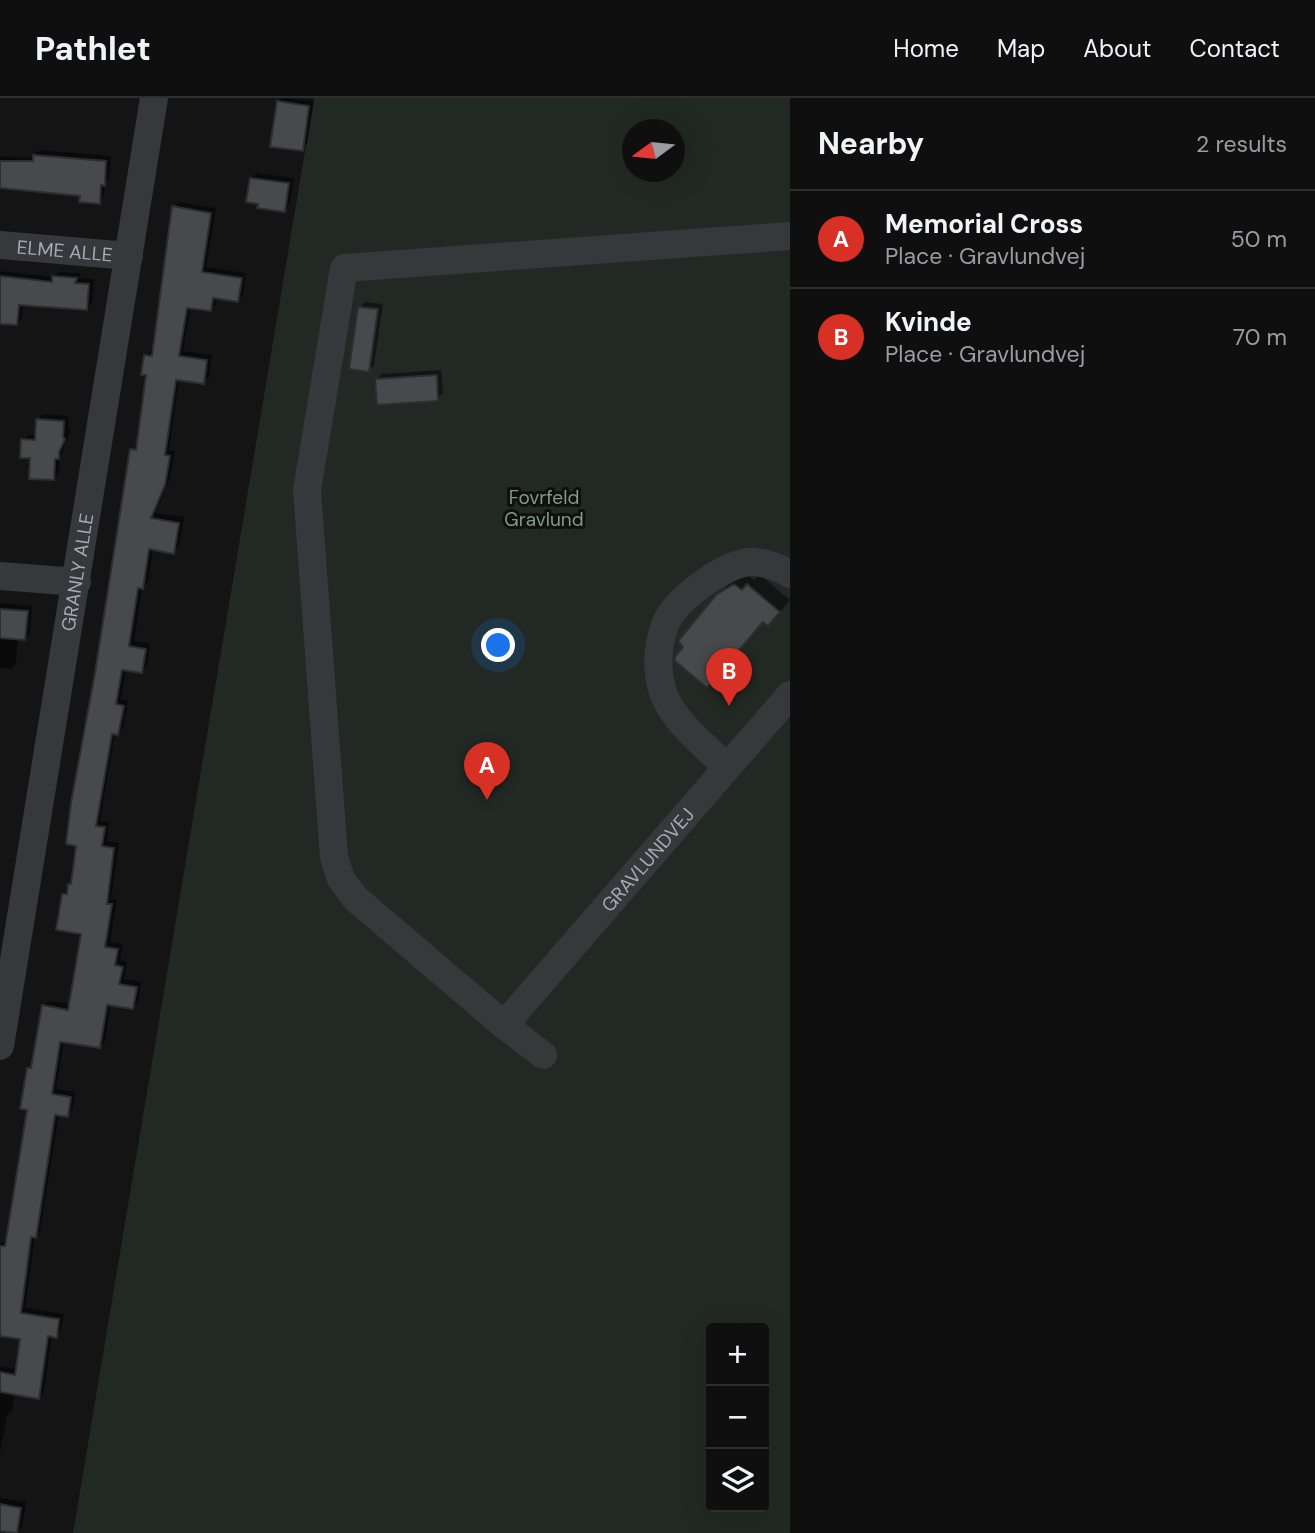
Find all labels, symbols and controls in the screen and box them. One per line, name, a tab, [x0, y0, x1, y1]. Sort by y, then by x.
text: Pathlet	[35, 27, 151, 70]
text: Home	[893, 33, 959, 64]
text: Map	[997, 33, 1045, 64]
text: About	[1083, 33, 1152, 64]
text: Contact	[1190, 33, 1280, 64]
north arrow	[622, 119, 685, 182]
text: Nearby	[818, 124, 924, 163]
text: 2 results	[1196, 129, 1287, 159]
text: Memorial Cross	[885, 207, 1083, 241]
text: A	[833, 224, 849, 254]
text: 50 m	[1231, 224, 1287, 254]
street label: ELME ALLE	[16, 234, 114, 267]
text: Place · Gravlundvej	[885, 241, 1085, 271]
text: Kvinde	[885, 305, 972, 339]
text: B	[834, 322, 848, 352]
text: 70 m	[1233, 322, 1287, 352]
text: Place · Gravlundvej	[885, 339, 1085, 369]
park label: Fovrfeld Gravlund	[504, 485, 584, 532]
street label: GRANLY ALLE	[55, 511, 99, 633]
your location	[481, 628, 515, 662]
pin: B	[706, 648, 752, 706]
pin: A	[464, 742, 510, 800]
street label: GRAVLUNDVEJ	[595, 802, 699, 917]
map controls	[706, 1323, 769, 1512]
button: +	[706, 1323, 769, 1386]
button: −	[706, 1386, 769, 1449]
button: layers	[706, 1449, 769, 1512]

